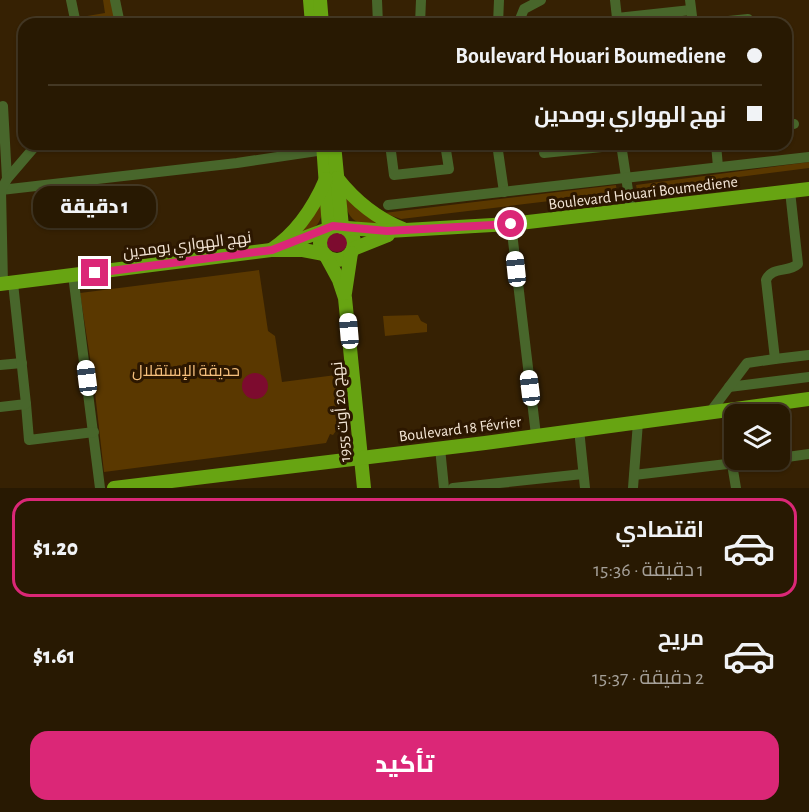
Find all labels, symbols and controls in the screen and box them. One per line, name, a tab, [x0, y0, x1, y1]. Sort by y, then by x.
text: Boulevard Houari Boumediene	[455, 45, 726, 67]
text: نهج الهواري بومدين	[534, 104, 726, 126]
street label: Boulevard Houari Boumediene	[547, 173, 739, 213]
callout: 1 دقيقة	[34, 186, 156, 228]
text: 1 دقيقة	[60, 197, 129, 217]
route start	[497, 210, 524, 237]
street label: نهج الهواري بومدين	[122, 229, 253, 266]
car	[505, 250, 527, 288]
route end	[81, 259, 108, 286]
car	[338, 312, 360, 350]
car	[76, 359, 98, 397]
street label: نهج 20 أوت 1955	[327, 361, 356, 463]
park label: حديقة الإستقلال	[132, 363, 240, 381]
car	[519, 369, 541, 407]
map controls	[724, 404, 790, 470]
button: layers	[724, 404, 790, 470]
street label: Boulevard 18 Février	[398, 413, 523, 444]
text: اقتصادي	[615, 519, 704, 541]
icon: car	[722, 521, 776, 575]
text: $1.20	[33, 537, 78, 559]
text: 1 دقيقة · 15:36	[593, 560, 704, 580]
text: مريح	[658, 627, 704, 649]
icon: car	[722, 629, 776, 683]
text: $1.61	[33, 645, 75, 667]
text: 2 دقيقة · 15:37	[592, 668, 704, 688]
button: تأكيد	[30, 731, 779, 800]

